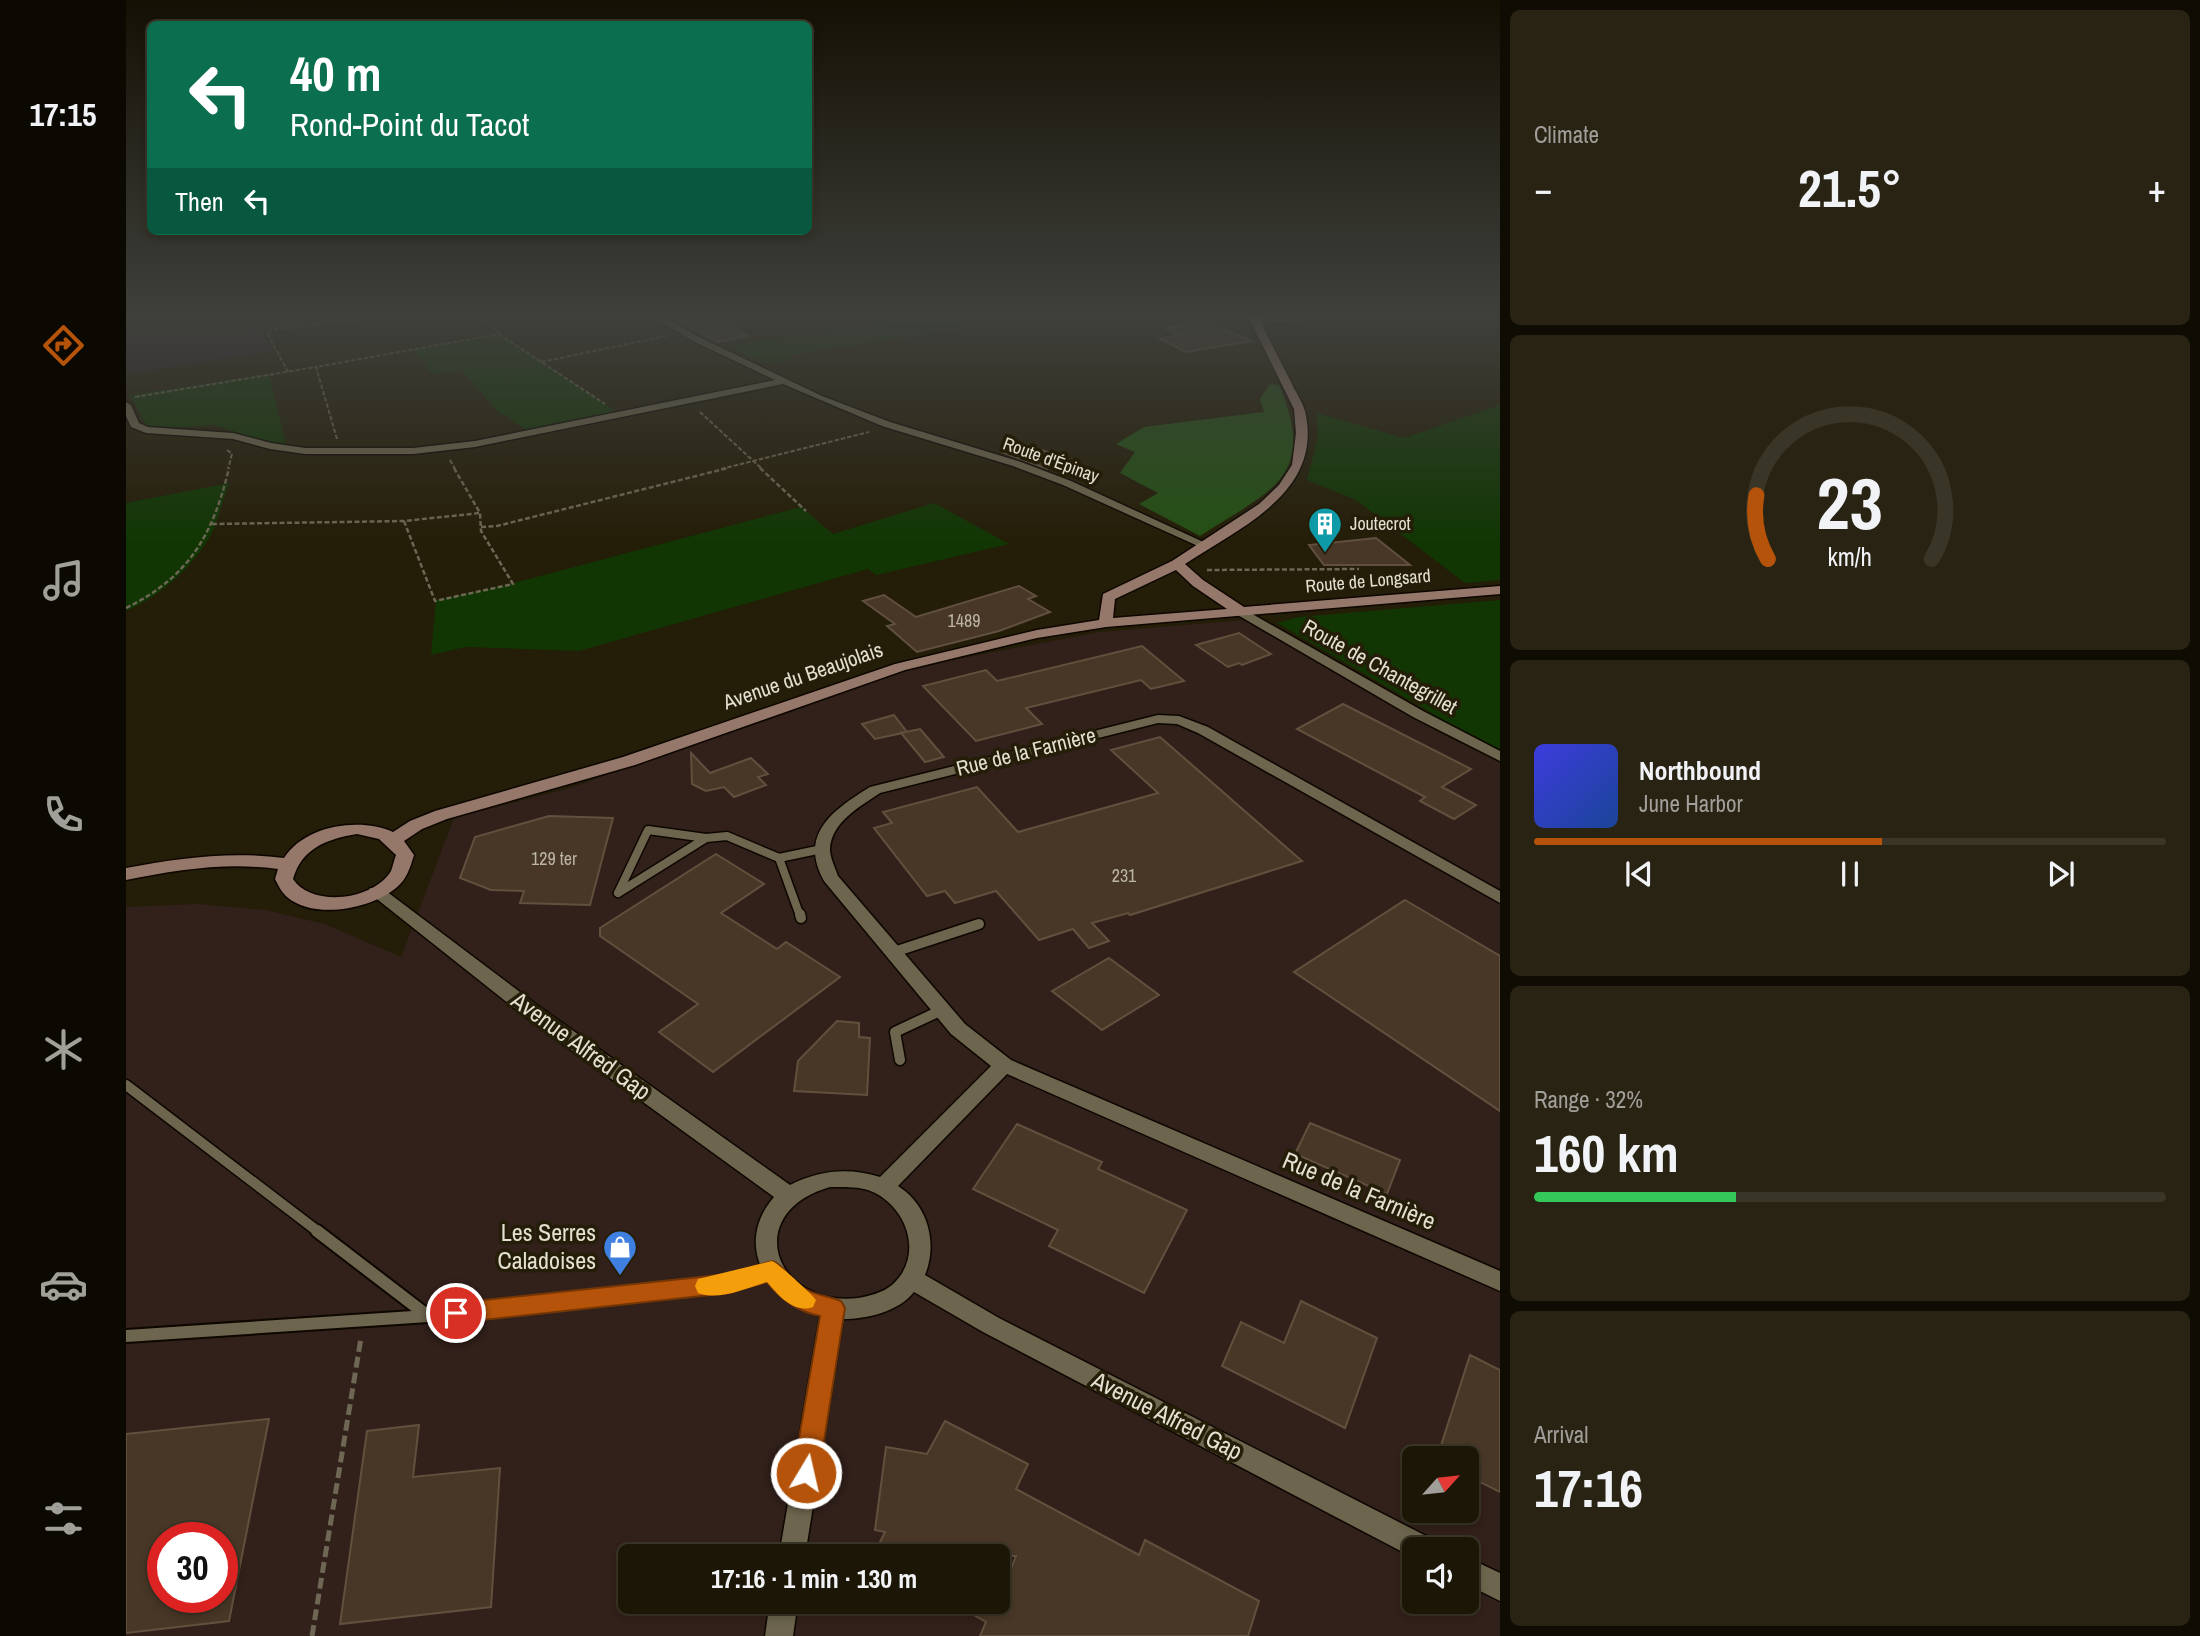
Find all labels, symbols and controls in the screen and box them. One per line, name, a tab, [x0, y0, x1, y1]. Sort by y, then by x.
text: 40 m	[290, 40, 382, 106]
icon: left	[175, 49, 266, 140]
text: 17:15	[29, 93, 97, 136]
text: Rond-Point du Tacot	[290, 103, 529, 146]
text: Climate	[1534, 119, 1599, 150]
text: 21.5°	[1798, 153, 1902, 223]
text: −	[1534, 163, 1552, 214]
text: +	[2148, 163, 2166, 214]
icon: left	[238, 182, 276, 220]
text: Then	[175, 184, 224, 219]
icon: directions	[39, 321, 88, 370]
street label: Route d'Épinay	[1000, 431, 1103, 489]
text: 23	[1817, 454, 1883, 552]
building icon: Joutecrot	[1306, 505, 1344, 554]
place label: Joutecrot	[1350, 511, 1411, 536]
text: km/h	[1828, 540, 1872, 574]
icon: music	[39, 556, 88, 605]
street label: Route de Longsard	[1304, 563, 1432, 598]
house number: 1489	[948, 608, 980, 633]
street label: Route de Chantegrillet	[1298, 612, 1463, 721]
street label: Avenue du Beaujolais	[718, 635, 887, 717]
street label: Rue de la Farnière	[953, 720, 1099, 783]
text: Northbound	[1639, 753, 1761, 788]
text: June Harbor	[1639, 788, 1743, 819]
icon: phone	[39, 790, 88, 839]
house number: 129 ter	[531, 846, 577, 871]
icon: previous	[1620, 855, 1658, 893]
icon: pause	[1831, 855, 1869, 893]
icon: next	[2042, 855, 2080, 893]
house number: 231	[1112, 863, 1137, 888]
street label: Avenue Alfred Gap	[505, 983, 658, 1107]
icon: climate	[39, 1025, 88, 1074]
text: Range · 32%	[1534, 1084, 1643, 1115]
text: 160 km	[1534, 1118, 1679, 1188]
street label: Rue de la Farnière	[1278, 1143, 1441, 1237]
place label: Les Serres Caladoises	[498, 1216, 596, 1276]
shop icon: Les Serres Caladoises	[601, 1228, 639, 1277]
icon: car	[39, 1260, 88, 1309]
pin	[426, 1283, 486, 1343]
icon: arrive	[437, 1294, 475, 1332]
street label: Avenue Alfred Gap	[1086, 1363, 1248, 1467]
text: Arrival	[1534, 1419, 1589, 1450]
position arrow	[769, 1436, 843, 1510]
north arrow	[1402, 1446, 1479, 1522]
map controls	[1402, 1446, 1479, 1614]
text: 17:16	[1534, 1453, 1643, 1523]
icon: filters	[39, 1494, 88, 1543]
speed limit sign: 30	[147, 1522, 238, 1613]
button: sound	[1402, 1537, 1479, 1614]
text: 17:16 · 1 min · 130 m	[711, 1561, 917, 1596]

